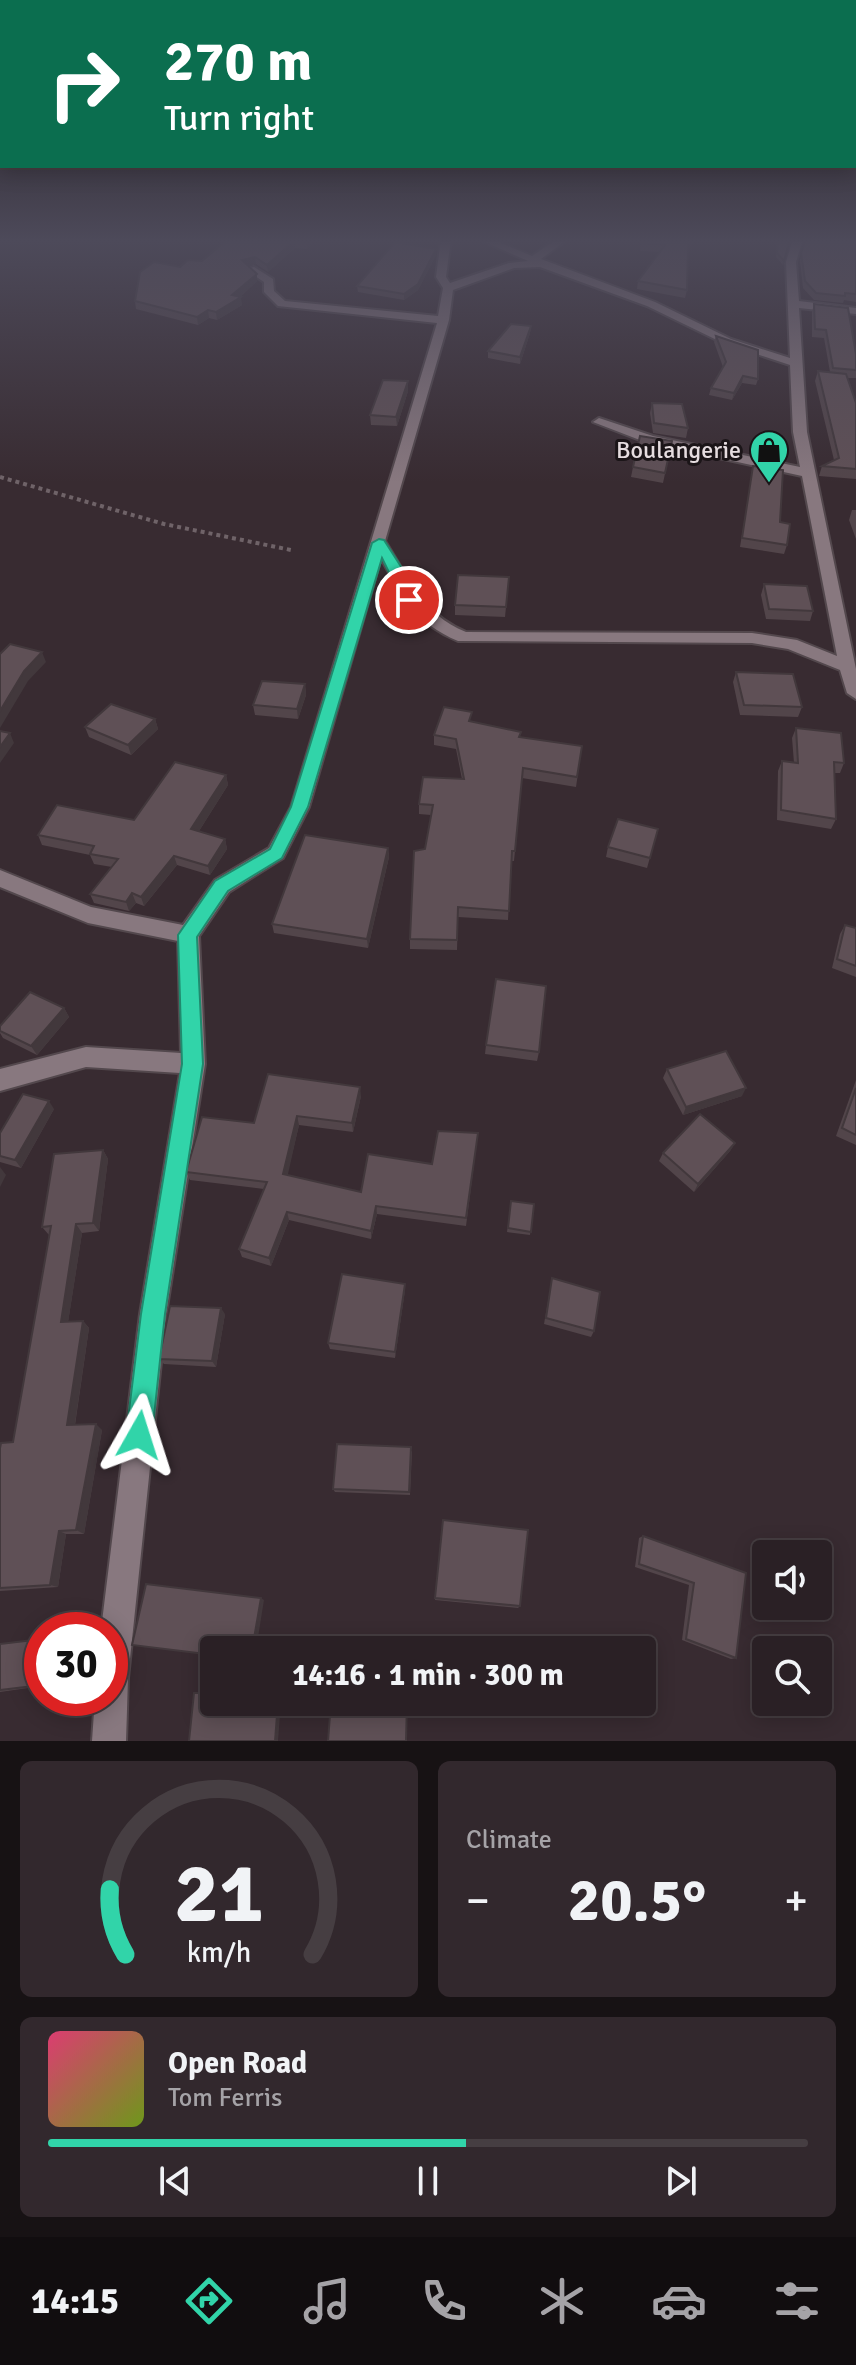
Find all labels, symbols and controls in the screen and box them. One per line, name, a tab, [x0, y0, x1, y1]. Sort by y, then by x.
text: 270 m	[164, 27, 312, 96]
icon: right	[32, 32, 136, 136]
text: Turn right	[164, 96, 314, 141]
shop icon: Boulangerie	[748, 429, 790, 484]
place label: Boulangerie	[616, 435, 741, 465]
pin	[375, 566, 443, 634]
icon: arrive	[387, 578, 431, 622]
position arrow	[97, 1393, 181, 1477]
map controls	[752, 1540, 832, 1716]
button: sound	[752, 1540, 832, 1620]
speed limit sign: 30	[24, 1612, 128, 1716]
button: search	[752, 1636, 832, 1716]
text: 14:16 · 1 min · 300 m	[292, 1657, 564, 1694]
text: Climate	[466, 1824, 552, 1856]
text: 21	[174, 1843, 264, 1945]
text: 20.5°	[568, 1864, 706, 1938]
text: −	[466, 1874, 490, 1928]
text: +	[784, 1874, 808, 1928]
text: km/h	[187, 1935, 251, 1970]
text: Open Road	[168, 2045, 307, 2082]
text: Tom Ferris	[168, 2082, 282, 2114]
icon: previous	[153, 2159, 197, 2203]
icon: pause	[406, 2159, 450, 2203]
icon: next	[659, 2159, 703, 2203]
icon: directions	[181, 2273, 237, 2329]
icon: music	[299, 2273, 355, 2329]
icon: phone	[416, 2273, 472, 2329]
icon: climate	[534, 2273, 590, 2329]
icon: car	[651, 2273, 707, 2329]
icon: filters	[769, 2273, 825, 2329]
text: 14:15	[31, 2279, 119, 2324]

